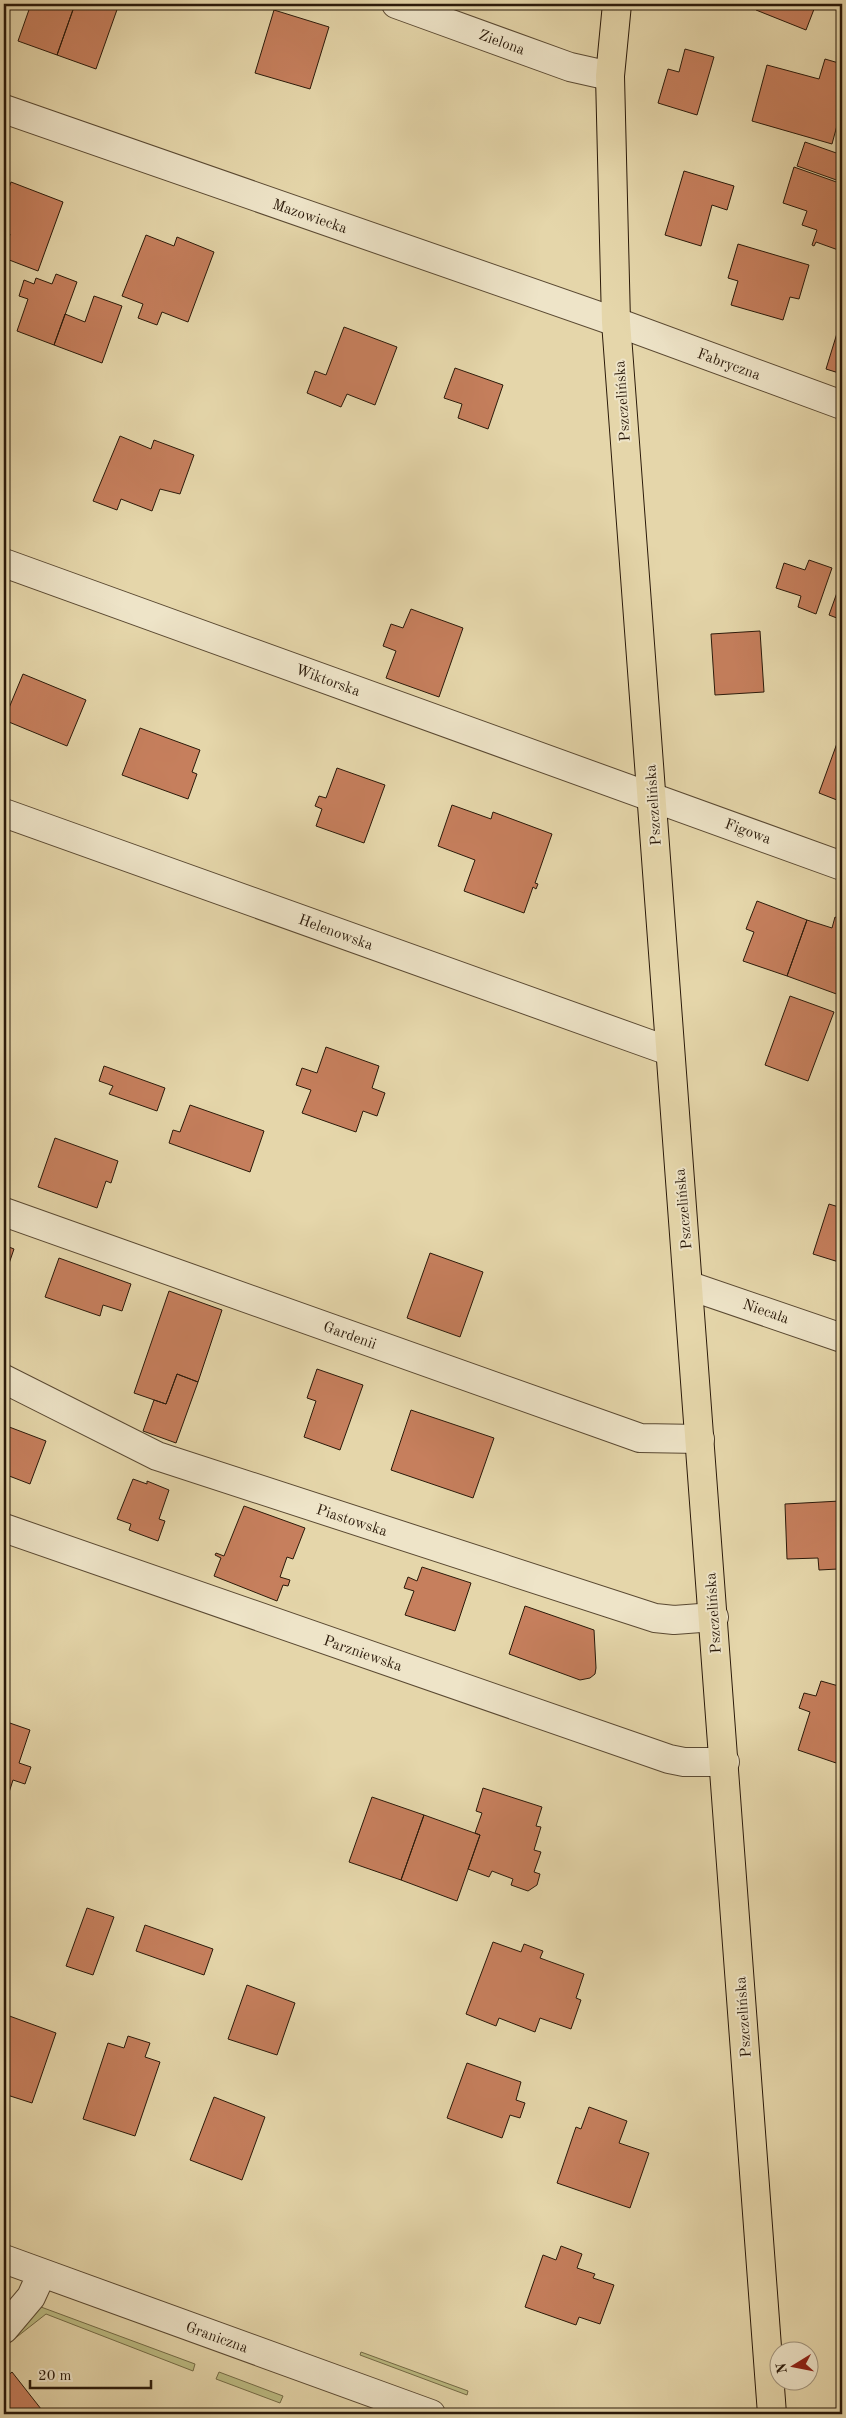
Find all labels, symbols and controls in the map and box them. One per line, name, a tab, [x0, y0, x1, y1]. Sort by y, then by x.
street label: Zielona	[476, 28, 527, 59]
street label: Mazowiecka	[270, 198, 349, 237]
street label: Fabryczna	[695, 347, 763, 384]
street label: Pszczelińska	[613, 359, 634, 442]
street label: Wiktorska	[293, 663, 362, 700]
street label: Pszczelińska	[644, 763, 665, 846]
street label: Figowa	[722, 817, 773, 848]
street label: Helenowska	[296, 913, 375, 954]
street label: Pszczelińska	[673, 1167, 696, 1250]
street label: Niecała	[740, 1298, 791, 1328]
street label: Gardenii	[321, 1320, 378, 1353]
street label: Piastowska	[314, 1503, 390, 1540]
street label: Pszczelińska	[704, 1571, 725, 1654]
street label: Parzniewska	[321, 1634, 404, 1675]
street label: Pszczelińska	[734, 1975, 755, 2058]
street label: Graniczna	[183, 2320, 250, 2357]
north arrow	[768, 2340, 818, 2390]
scale bar	[30, 2358, 151, 2390]
text: N	[774, 2361, 790, 2375]
text: 20 m	[38, 2369, 72, 2384]

